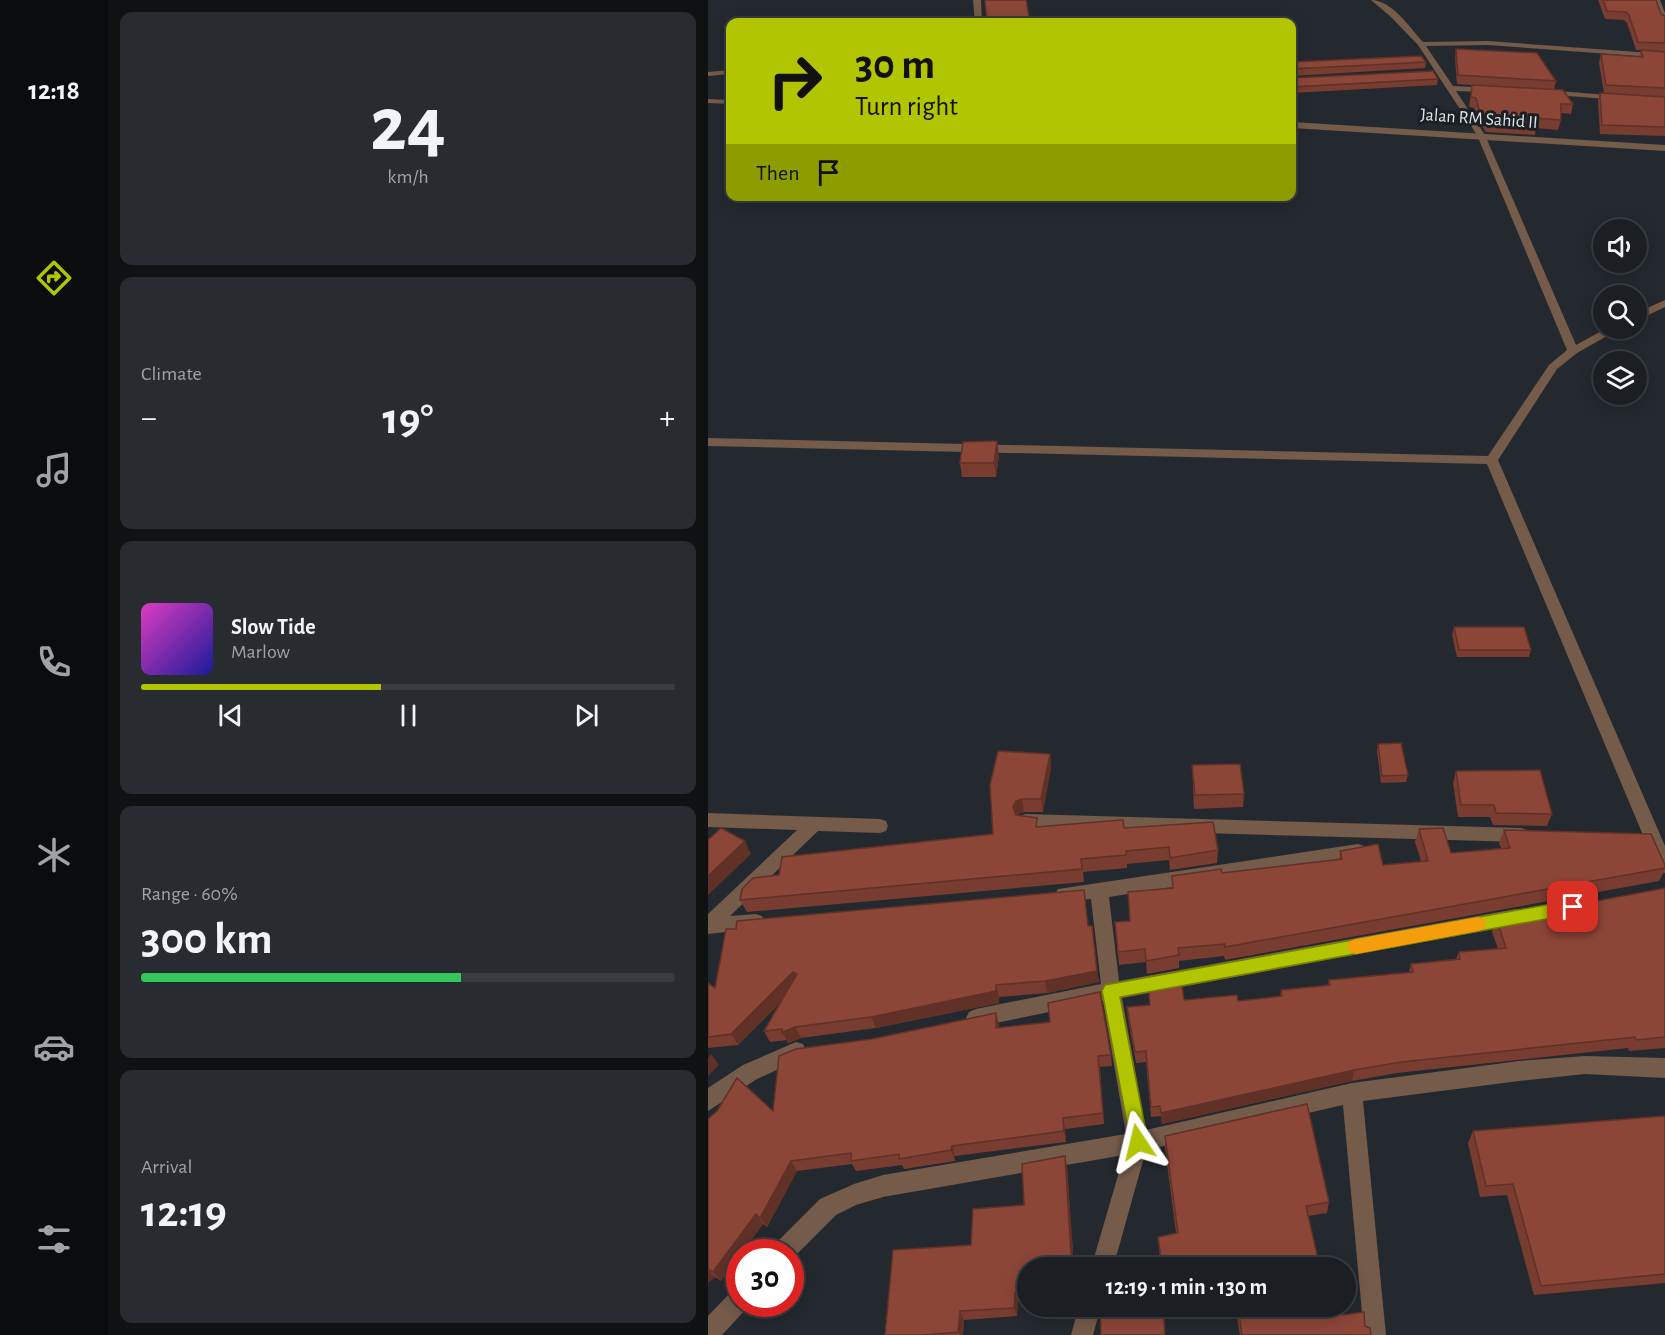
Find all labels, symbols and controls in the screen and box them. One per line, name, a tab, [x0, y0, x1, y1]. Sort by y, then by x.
icon: right	[756, 42, 834, 120]
text: 30 m	[855, 44, 935, 86]
text: 12:18	[28, 77, 80, 104]
text: 24	[370, 87, 446, 165]
text: Turn right	[855, 93, 958, 120]
street label: Jalan RM Sahid II	[1420, 106, 1538, 132]
icon: arrive	[812, 156, 845, 189]
text: Then	[756, 162, 800, 184]
text: km/h	[387, 167, 429, 187]
map controls	[1593, 219, 1647, 405]
button: sound	[1593, 219, 1647, 273]
icon: directions	[33, 257, 75, 299]
button: search	[1593, 285, 1647, 339]
button: layers	[1593, 351, 1647, 405]
text: Climate	[141, 364, 202, 384]
text: 19°	[382, 397, 434, 442]
text: −	[141, 402, 157, 435]
text: +	[659, 402, 675, 435]
icon: music	[33, 449, 75, 491]
text: Slow Tide	[231, 616, 316, 638]
icon: phone	[33, 641, 75, 683]
text: Marlow	[231, 642, 290, 662]
icon: previous	[214, 699, 247, 732]
icon: pause	[392, 699, 425, 732]
icon: next	[570, 699, 603, 732]
icon: climate	[33, 834, 75, 876]
pin	[1547, 881, 1598, 932]
text: Range · 60%	[141, 884, 238, 904]
icon: arrive	[1556, 890, 1589, 923]
text: 300 km	[141, 917, 273, 962]
icon: car	[33, 1026, 75, 1068]
position arrow	[1106, 1110, 1170, 1174]
text: Arrival	[141, 1157, 192, 1177]
text: 12:19	[141, 1190, 227, 1235]
icon: filters	[33, 1218, 75, 1260]
speed limit sign: 30	[726, 1239, 804, 1317]
text: 12:19 · 1 min · 130 m	[1106, 1276, 1267, 1298]

